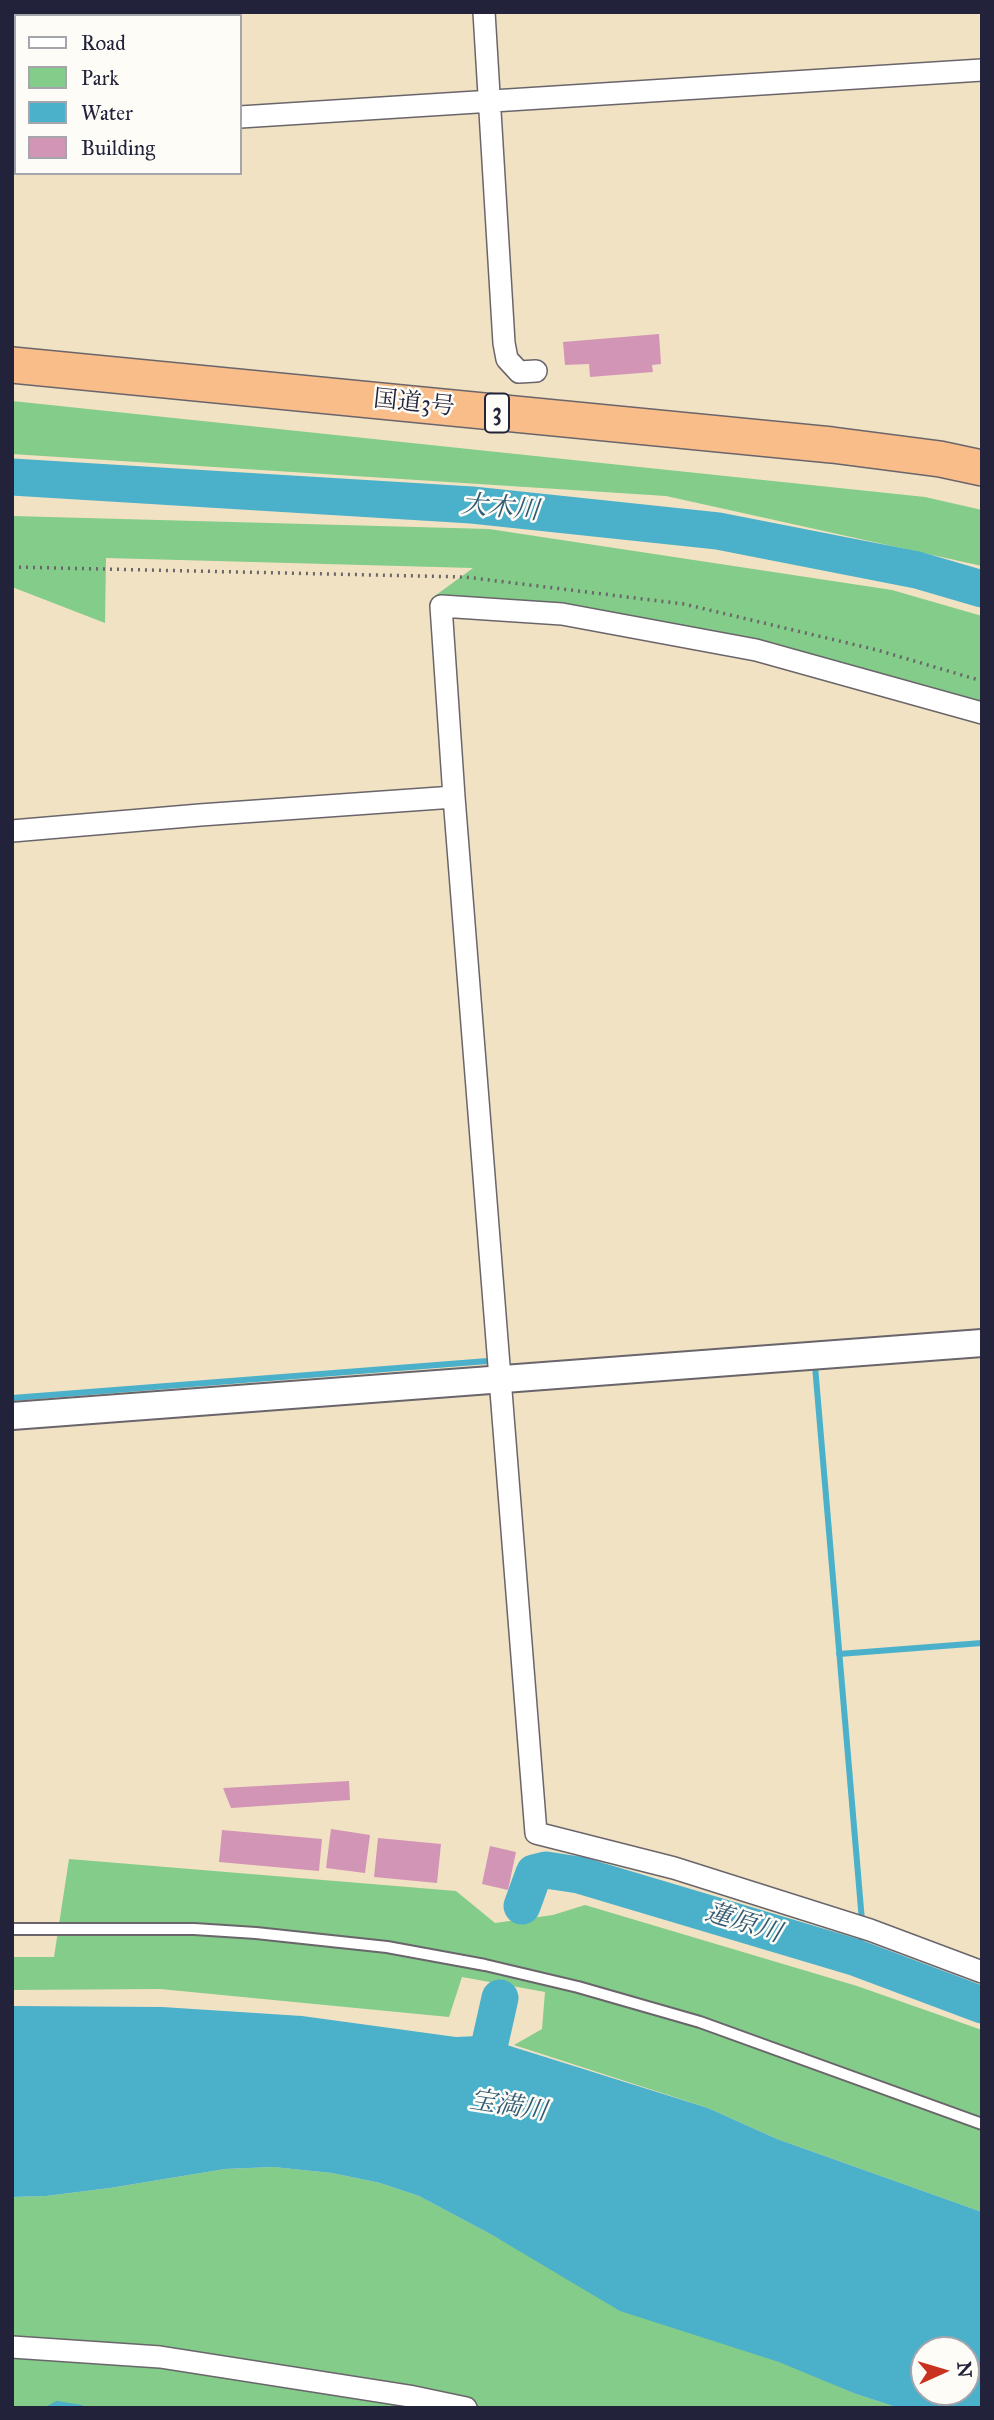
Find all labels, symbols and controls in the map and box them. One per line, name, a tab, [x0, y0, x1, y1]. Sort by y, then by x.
legend	[14, 14, 242, 175]
text: Road	[81, 30, 126, 56]
text: Park	[81, 65, 119, 91]
text: Water	[81, 100, 133, 126]
text: Building	[81, 135, 155, 161]
street label: 国道3号	[372, 385, 456, 423]
road number: 3	[485, 394, 509, 432]
water label: 大木川	[460, 490, 540, 528]
water label: 蓮原川	[701, 1898, 785, 1950]
water label: 宝満川	[467, 2085, 549, 2129]
north arrow	[910, 2336, 980, 2406]
text: N	[952, 2361, 976, 2378]

